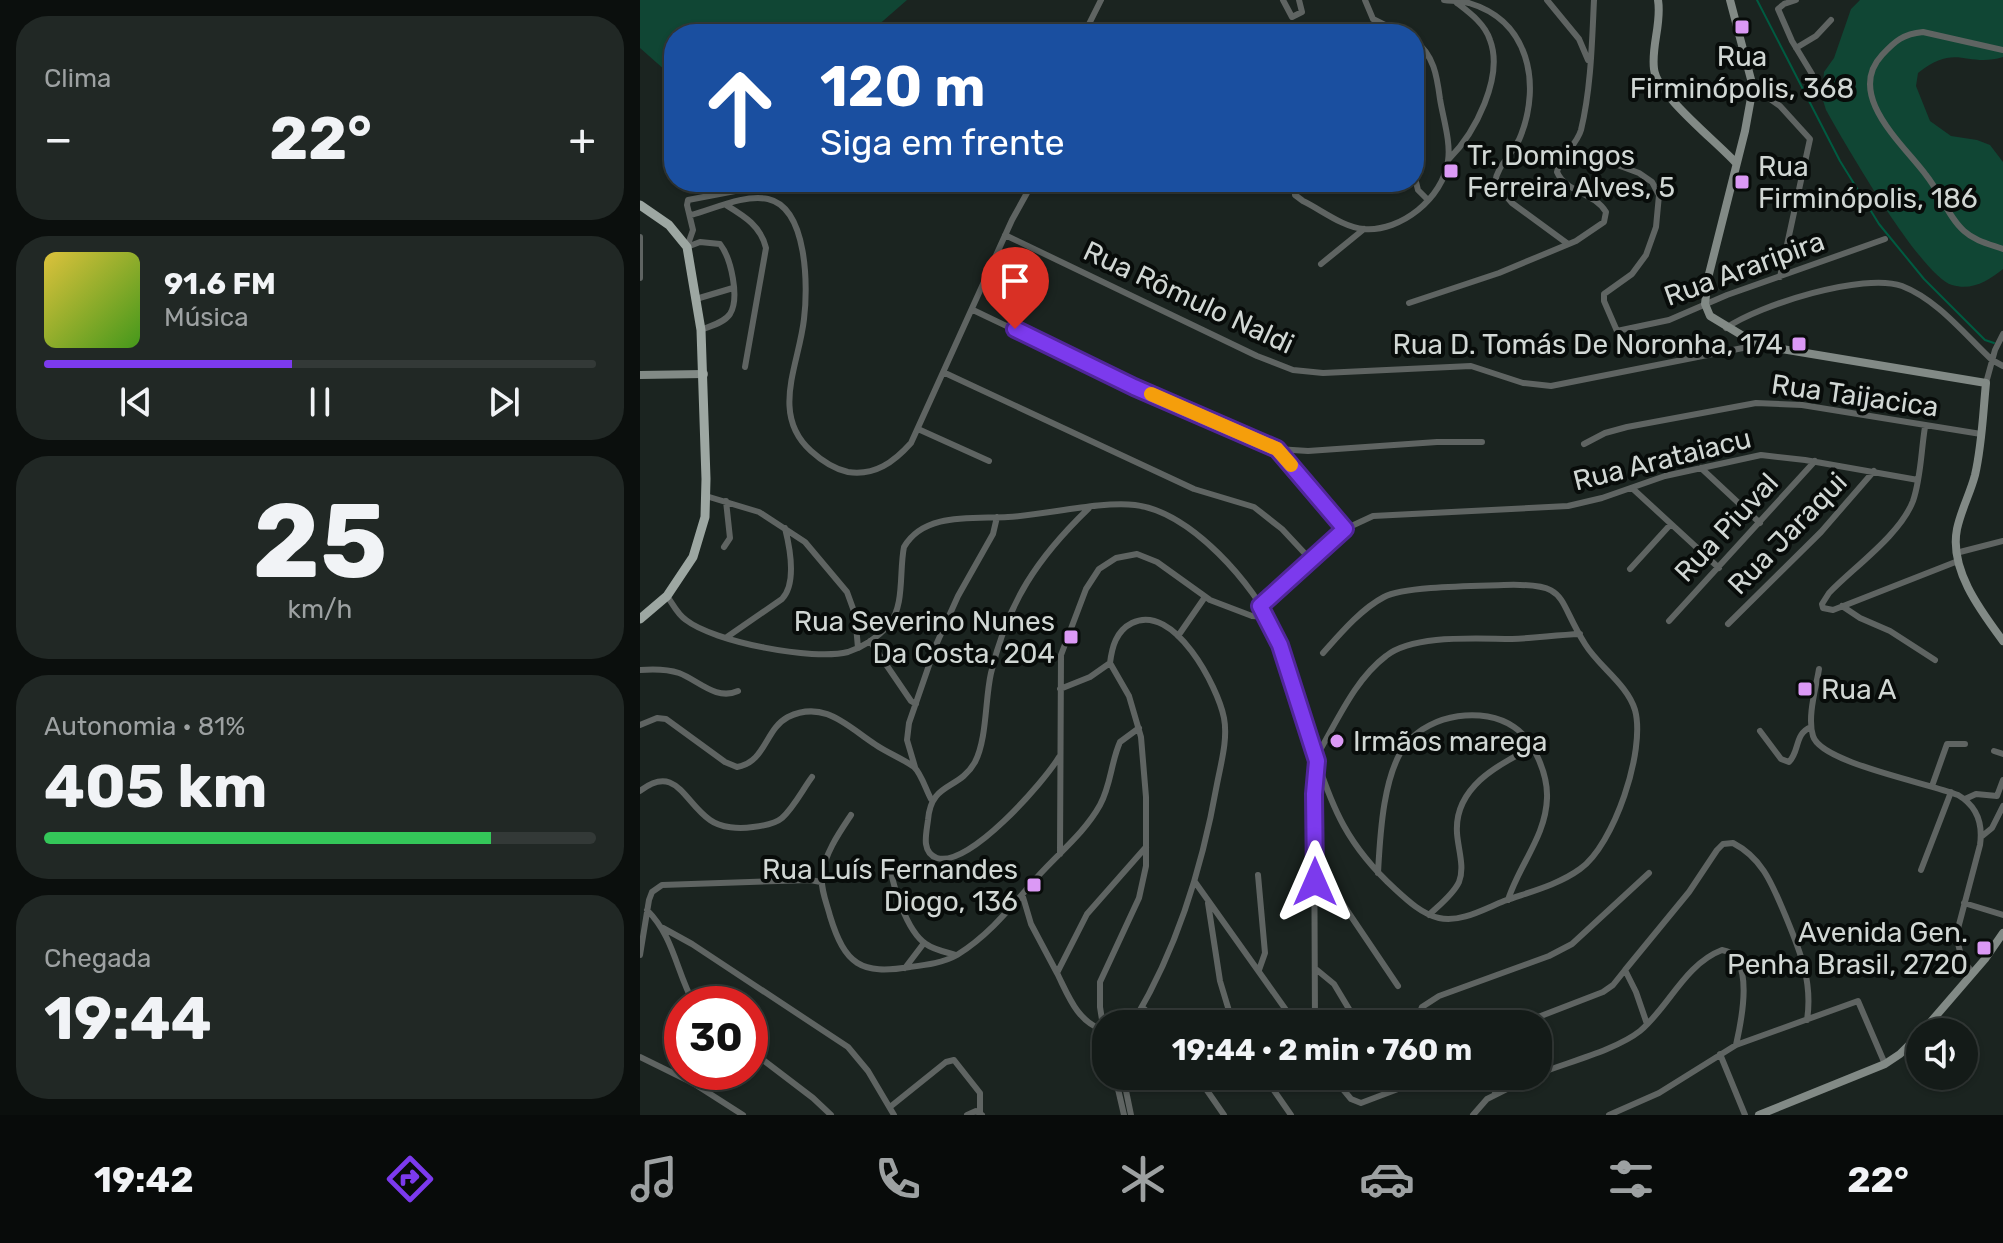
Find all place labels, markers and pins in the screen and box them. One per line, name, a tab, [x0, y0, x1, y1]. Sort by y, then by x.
marker: Rua Firminópolis, 368	[1733, 18, 1751, 36]
place label: Rua Firminópolis, 368	[1630, 40, 1854, 105]
place label: Tr. Domingos Ferreira Alves, 5	[1467, 139, 1675, 204]
place label: Rua Firminópolis, 186	[1758, 150, 1978, 215]
marker: Tr. Domingos Ferreira Alves, 5	[1442, 162, 1460, 180]
marker: Rua Firminópolis, 186	[1733, 173, 1751, 191]
pin	[981, 247, 1049, 329]
place label: Rua D. Tomás De Noronha, 174	[1392, 328, 1783, 361]
marker: Rua D. Tomás De Noronha, 174	[1790, 335, 1808, 353]
place label: Rua Severino Nunes Da Costa, 204	[794, 605, 1055, 670]
marker: Rua Severino Nunes Da Costa, 204	[1062, 628, 1080, 646]
place label: Rua A	[1821, 673, 1897, 706]
marker: Rua A	[1796, 680, 1814, 698]
place label: Irmãos marega	[1353, 725, 1547, 758]
marker: Irmãos marega	[1328, 732, 1346, 750]
place label: Rua Luís Fernandes Diogo, 136	[762, 853, 1018, 918]
marker: Rua Luís Fernandes Diogo, 136	[1025, 876, 1043, 894]
place label: Avenida Gen. Penha Brasil, 2720	[1727, 916, 1968, 981]
marker: Avenida Gen. Penha Brasil, 2720	[1975, 939, 1993, 957]

